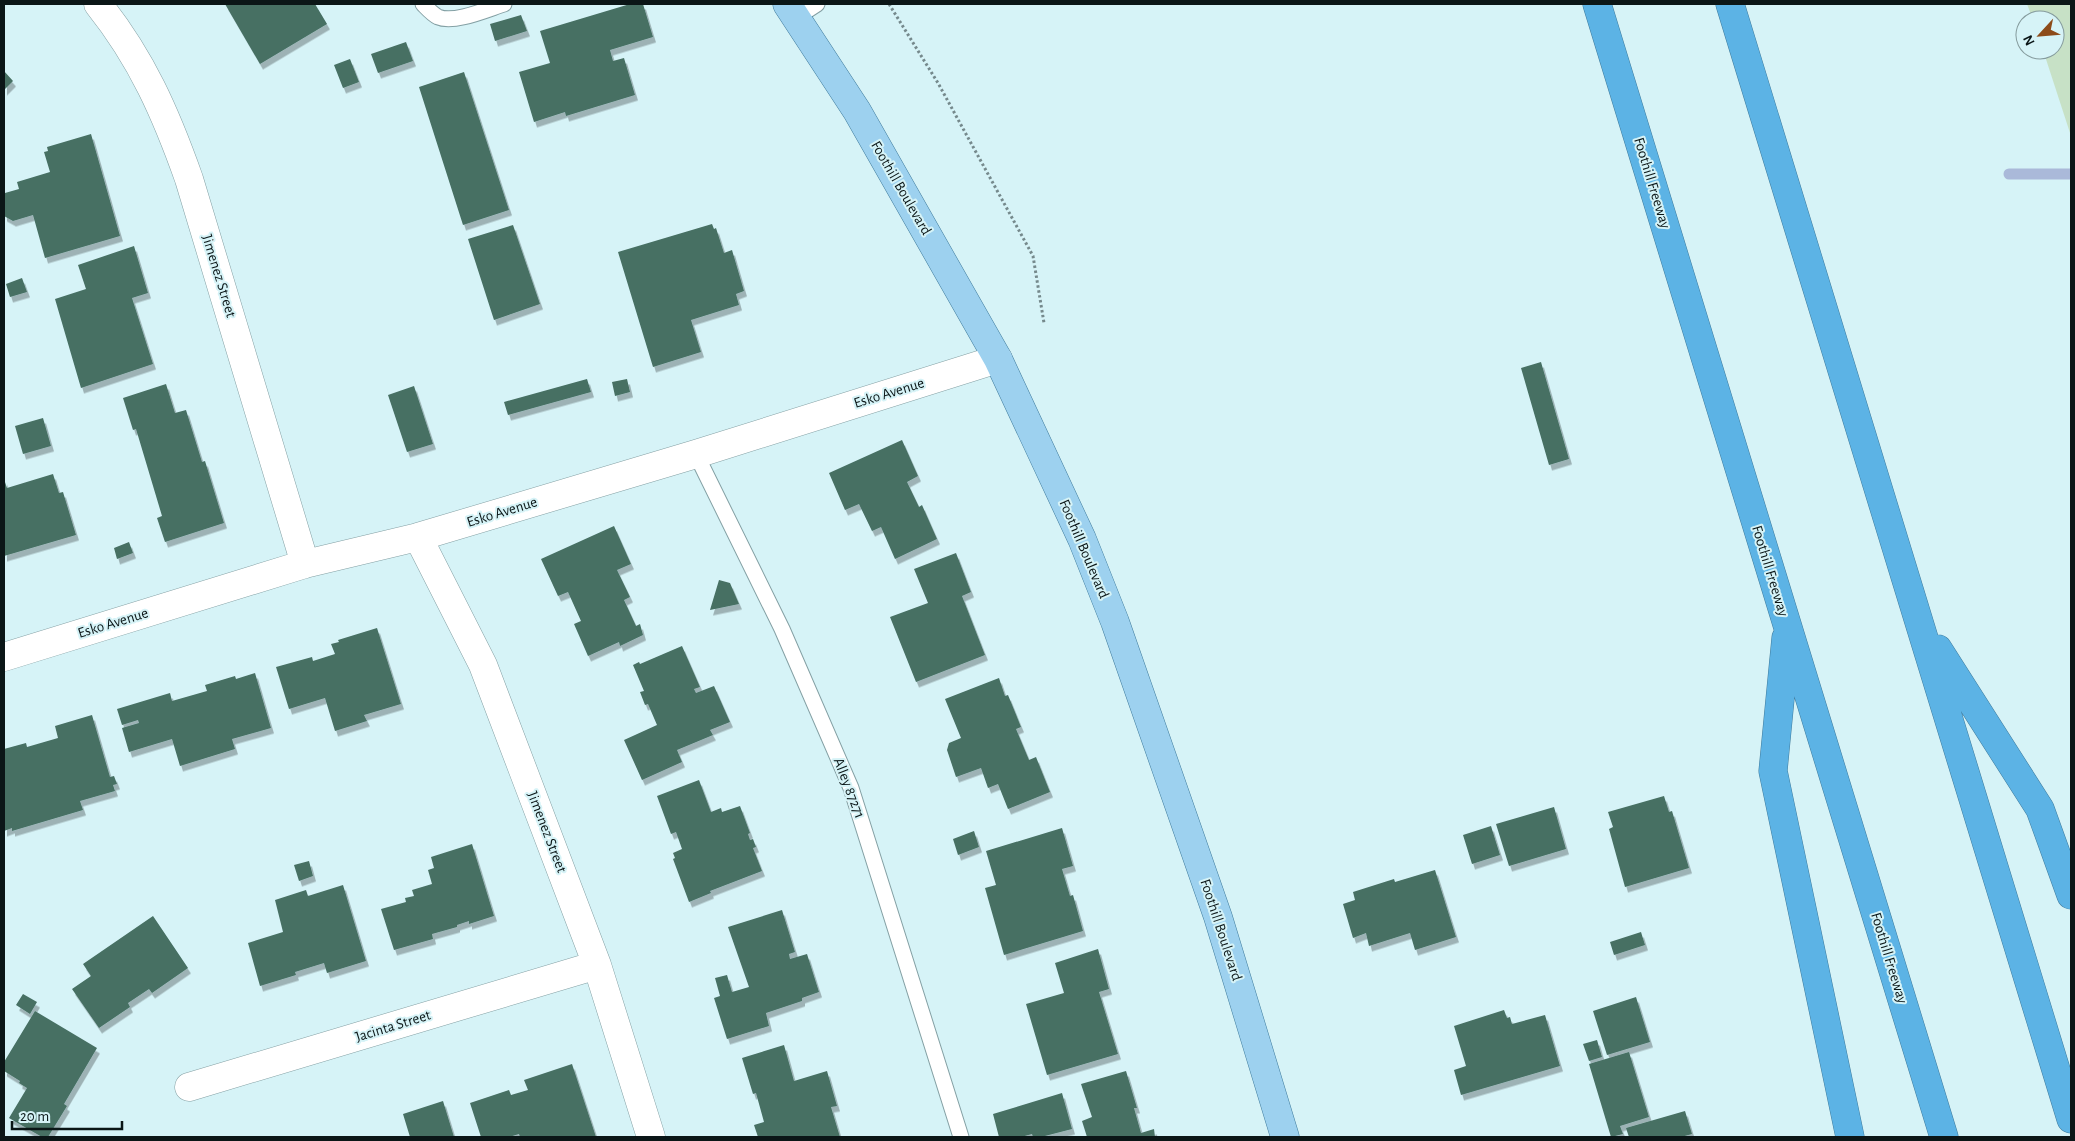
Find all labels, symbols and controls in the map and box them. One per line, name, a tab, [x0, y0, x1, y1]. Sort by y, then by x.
north arrow	[2015, 10, 2065, 60]
text: N	[2021, 33, 2038, 48]
street label: Foothill Freeway	[1631, 136, 1673, 231]
street label: Foothill Boulevard	[868, 138, 934, 238]
street label: Jimenez Street	[199, 233, 239, 319]
street label: Esko Avenue	[852, 375, 926, 411]
street label: Esko Avenue	[465, 494, 539, 530]
street label: Foothill Boulevard	[1056, 497, 1112, 601]
street label: Foothill Freeway	[1749, 524, 1791, 619]
street label: Esko Avenue	[76, 605, 150, 641]
street label: Alley 87271	[831, 756, 867, 820]
street label: Jimenez Street	[525, 789, 569, 875]
street label: Foothill Boulevard	[1198, 877, 1245, 983]
street label: Foothill Freeway	[1868, 911, 1910, 1006]
street label: Jacinta Street	[354, 1007, 433, 1045]
scale bar	[12, 1098, 122, 1130]
text: 20 m	[20, 1109, 49, 1124]

